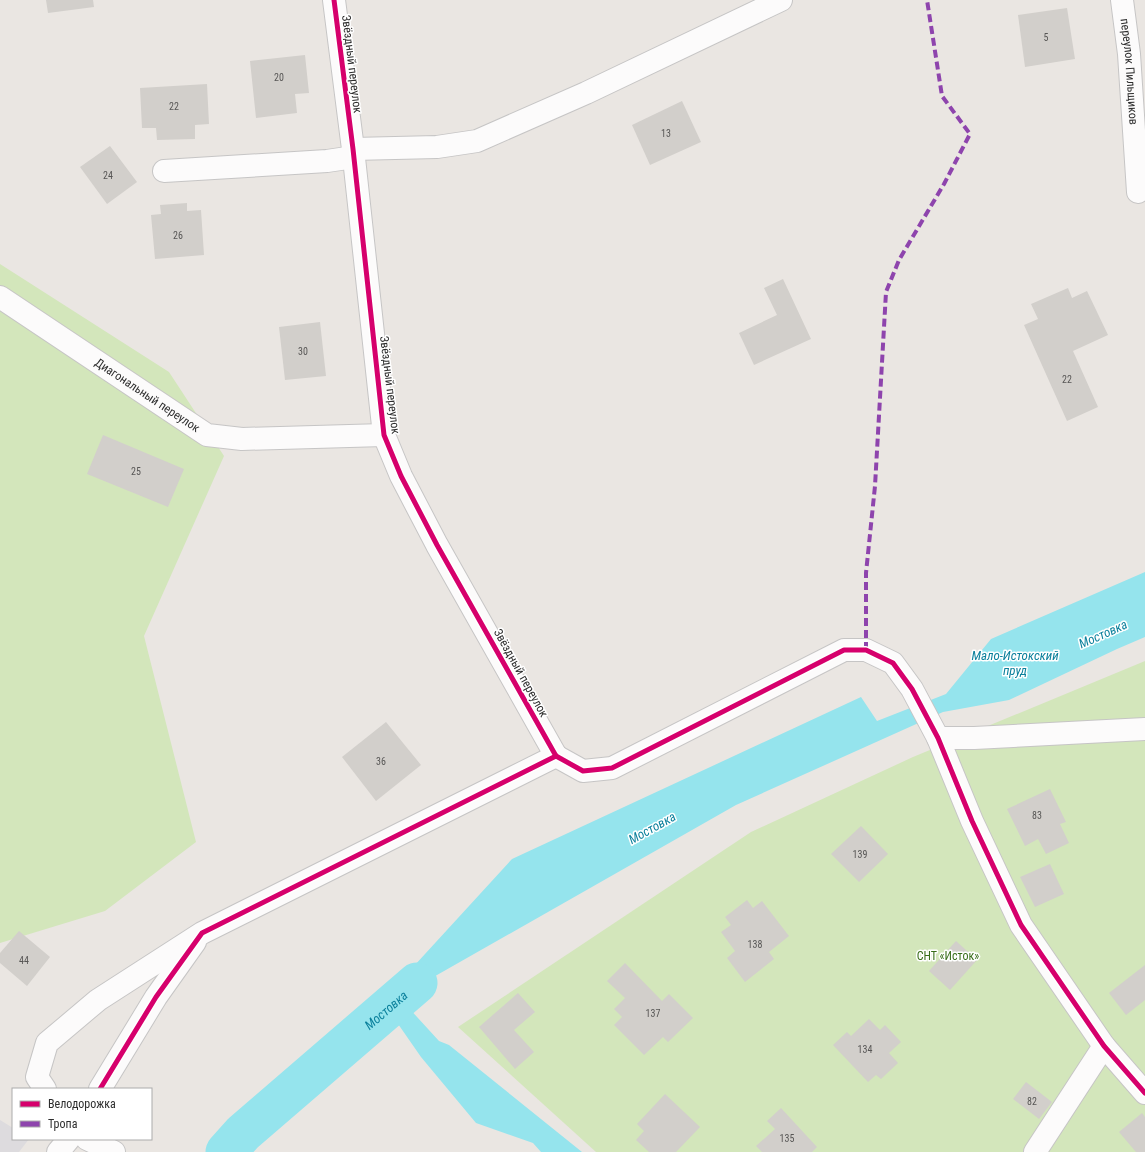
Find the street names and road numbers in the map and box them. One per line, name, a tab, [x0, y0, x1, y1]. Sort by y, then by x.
street label: Звёздный переулок	[339, 14, 365, 114]
street label: переулок Пильщиков	[1117, 18, 1141, 125]
street label: Звёздный переулок	[377, 335, 403, 435]
street label: Диагональный переулок	[92, 355, 203, 435]
street label: Звёздный переулок	[491, 626, 551, 720]

